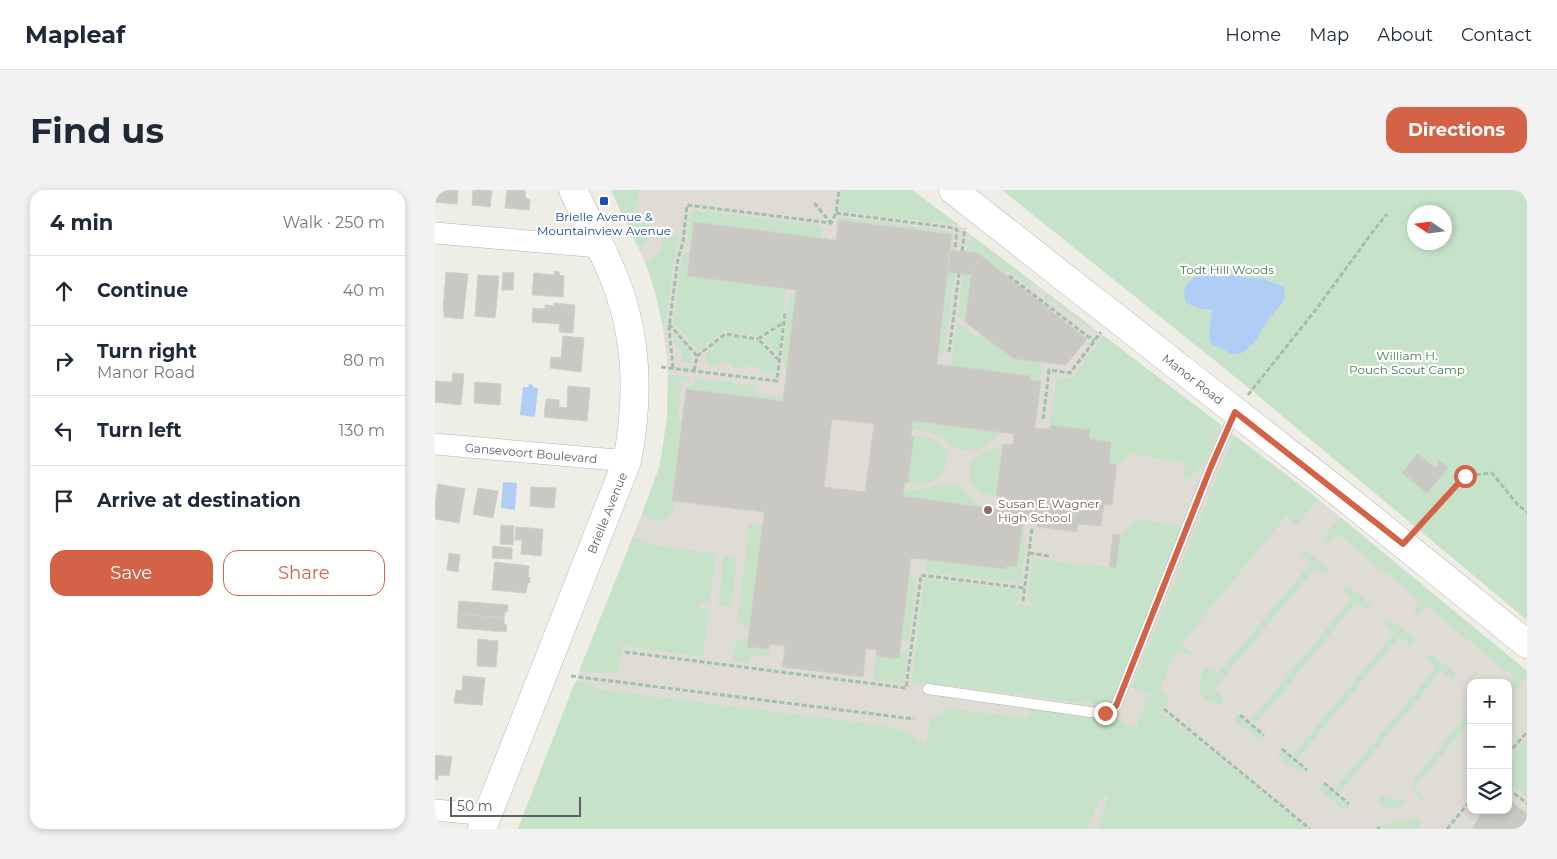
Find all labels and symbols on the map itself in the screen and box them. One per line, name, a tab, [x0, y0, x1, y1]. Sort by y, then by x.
marker: Brielle Avenue & Mountainview Avenue	[598, 195, 610, 207]
north arrow	[1407, 205, 1452, 250]
place label: Brielle Avenue & Mountainview Avenue	[537, 209, 671, 238]
park label: Todt Hill Woods	[1180, 262, 1274, 277]
park label: William H. Pouch Scout Camp	[1349, 348, 1465, 377]
street label: Manor Road	[1159, 350, 1227, 408]
street label: Gansevoort Boulevard	[464, 440, 598, 466]
route start	[1454, 465, 1477, 488]
street label: Brielle Avenue	[584, 470, 630, 556]
place label: Susan E. Wagner High School	[998, 496, 1100, 525]
marker: Susan E. Wagner High School	[982, 504, 994, 516]
route end	[1094, 702, 1117, 725]
scale bar	[450, 794, 581, 817]

